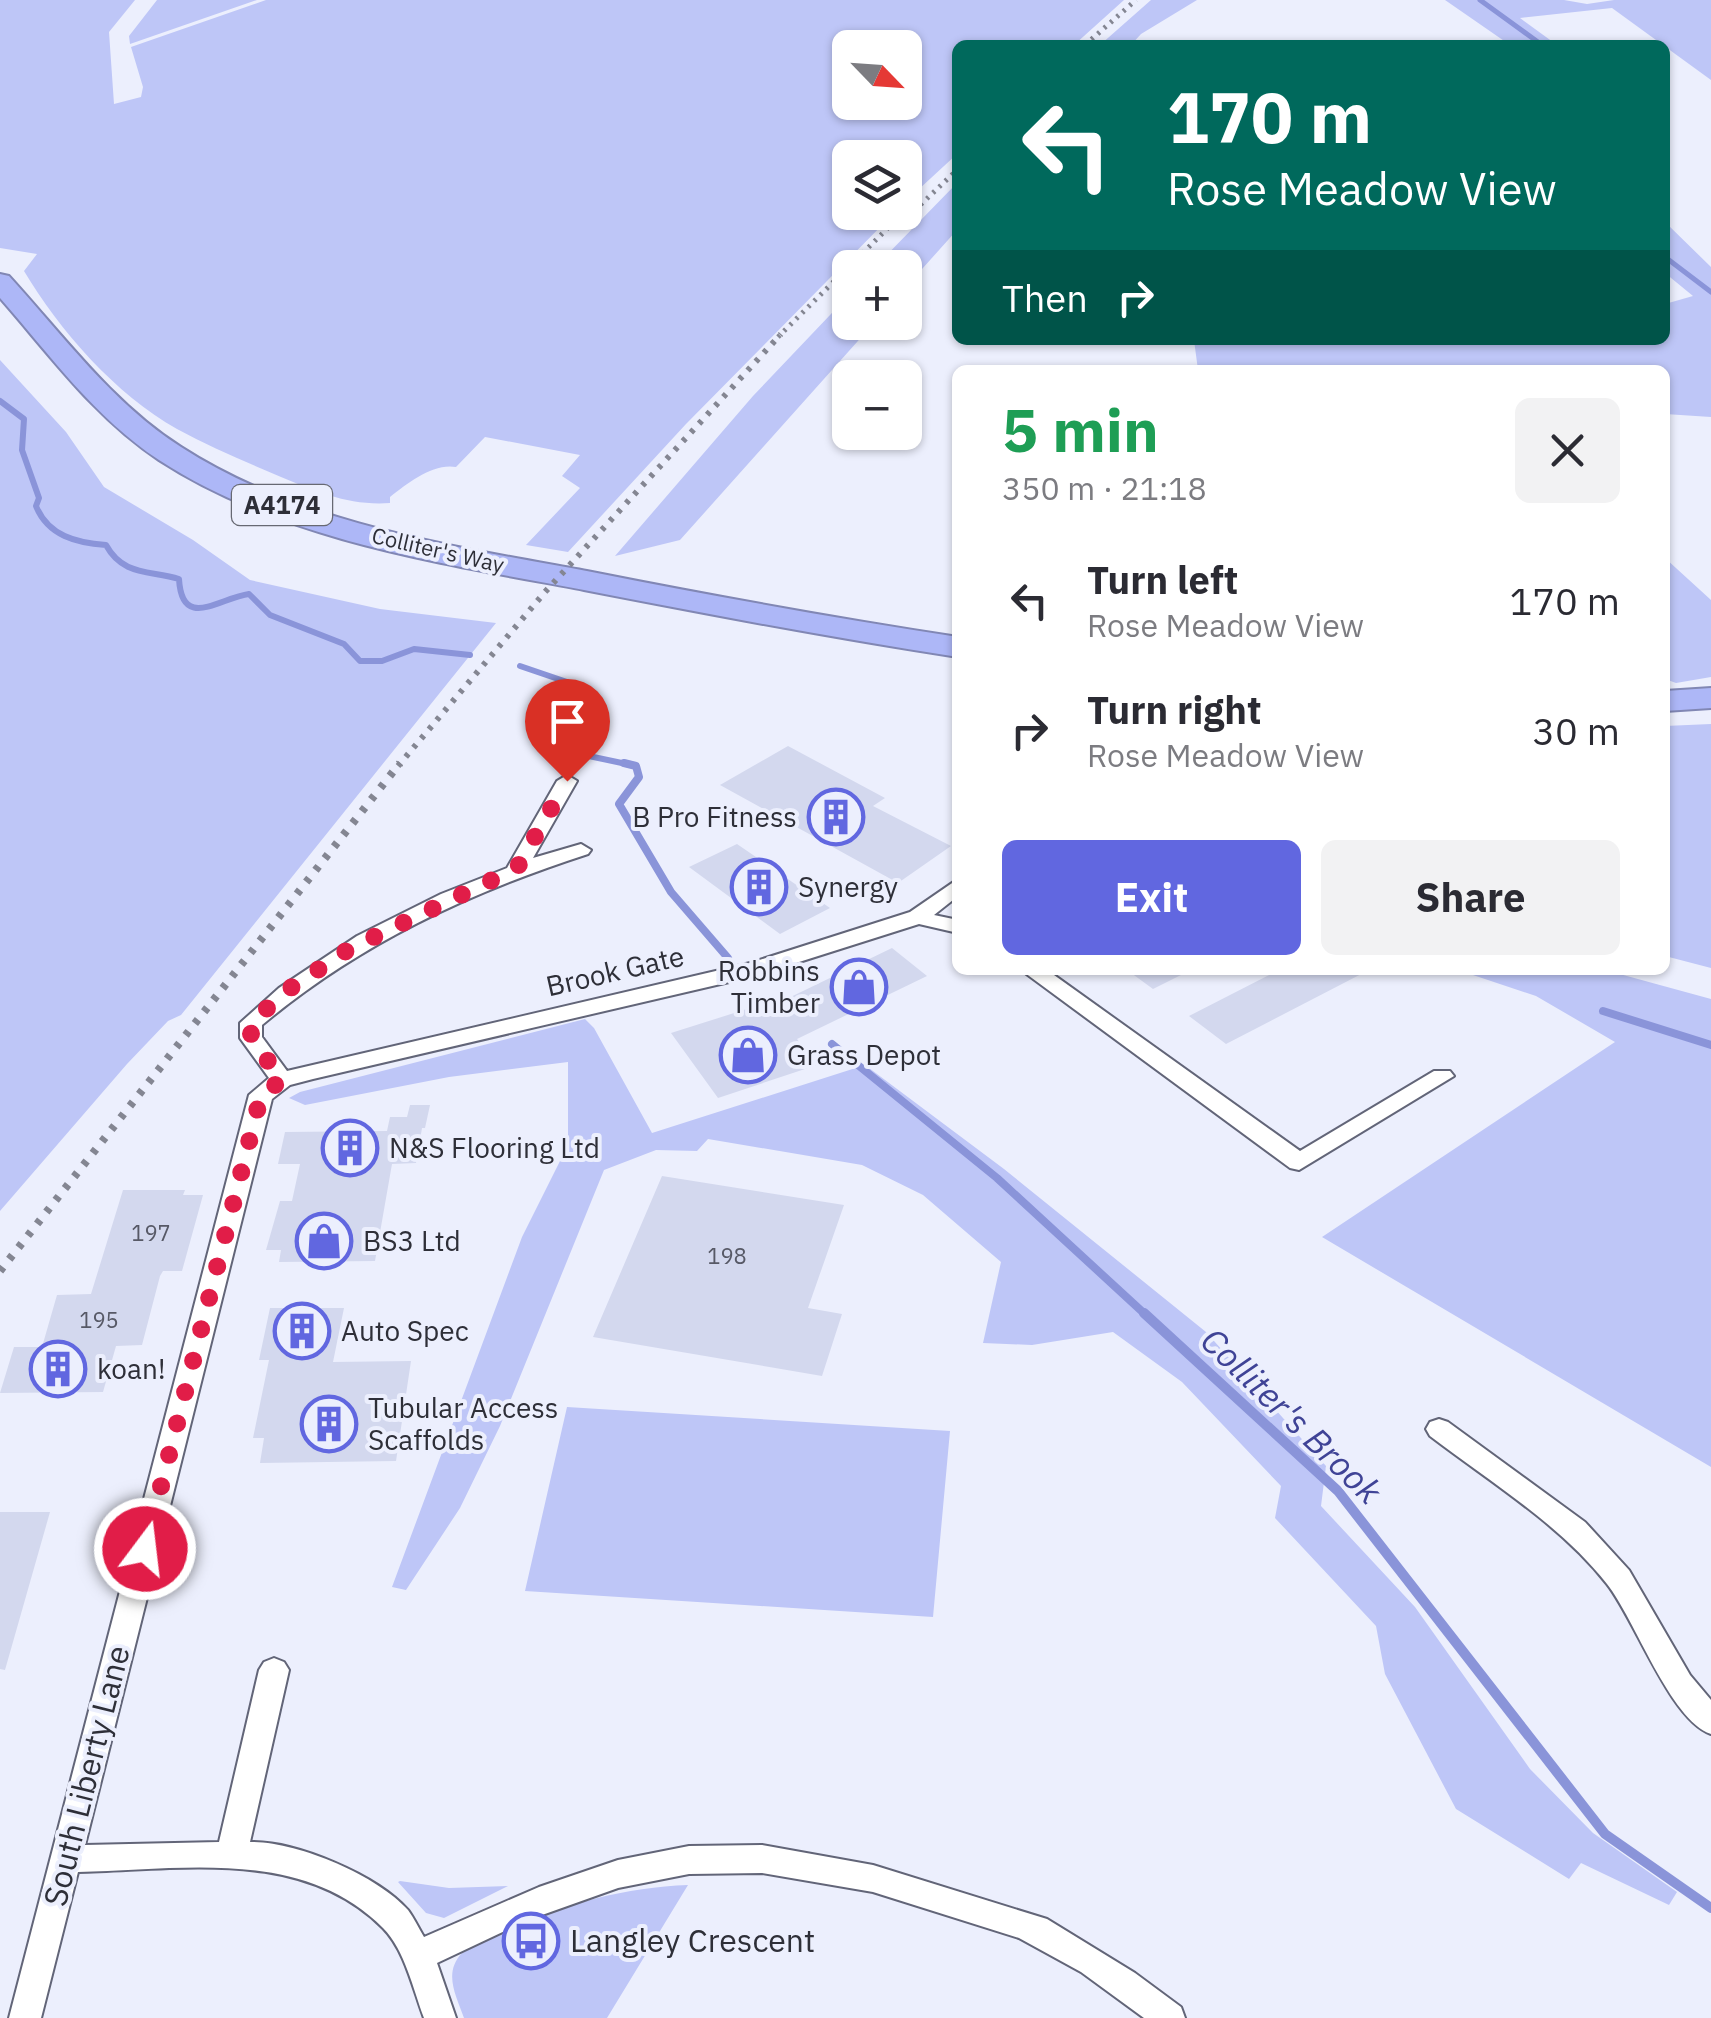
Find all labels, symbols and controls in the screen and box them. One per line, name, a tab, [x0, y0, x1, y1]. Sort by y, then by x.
north arrow	[832, 30, 922, 120]
map controls	[832, 30, 922, 450]
text: 170 m	[1167, 71, 1372, 162]
icon: left	[1002, 80, 1132, 210]
button: layers	[832, 140, 922, 230]
text: Rose Meadow View	[1167, 159, 1557, 217]
button: +	[832, 250, 922, 340]
icon: right	[1108, 270, 1163, 325]
text: Then	[1002, 273, 1088, 322]
button: −	[832, 360, 922, 450]
text: 5 min	[1002, 390, 1159, 469]
button: close	[1515, 398, 1620, 503]
text: 350 m · 21:18	[1002, 467, 1207, 509]
road number: A4174	[232, 485, 332, 525]
street label: Colliter's Way	[369, 520, 507, 579]
text: Turn left	[1087, 555, 1238, 604]
icon: left	[1002, 573, 1057, 628]
text: 170 m	[1509, 576, 1620, 625]
text: Rose Meadow View	[1087, 604, 1364, 646]
pin	[525, 679, 610, 782]
text: Turn right	[1087, 685, 1262, 734]
icon: arrive	[540, 694, 595, 749]
icon: right	[1002, 703, 1057, 758]
text: 30 m	[1532, 706, 1620, 755]
text: Rose Meadow View	[1087, 734, 1364, 776]
building icon: B Pro Fitness	[806, 787, 866, 847]
place label: B Pro Fitness	[632, 798, 797, 835]
button: Exit	[1002, 840, 1301, 955]
button: Share	[1321, 840, 1620, 955]
building icon: Synergy	[729, 857, 789, 917]
place label: Synergy	[798, 868, 898, 905]
street label: Brook Gate	[542, 937, 688, 1004]
place label: Robbins Timber	[718, 952, 820, 1021]
shop icon: Robbins Timber	[829, 957, 889, 1017]
shop icon: Grass Depot	[718, 1025, 778, 1085]
place label: Grass Depot	[787, 1036, 941, 1073]
building icon: N&S Flooring Ltd	[320, 1118, 380, 1178]
place label: N&S Flooring Ltd	[389, 1129, 600, 1166]
shop icon: BS3 Ltd	[294, 1211, 354, 1271]
house number: 197	[131, 1218, 171, 1247]
place label: BS3 Ltd	[363, 1222, 461, 1259]
house number: 198	[707, 1241, 747, 1270]
building icon: Auto Spec	[272, 1301, 332, 1361]
house number: 195	[79, 1305, 119, 1334]
place label: Auto Spec	[341, 1312, 469, 1349]
water label: Colliter's Brook	[1191, 1317, 1393, 1514]
building icon: koan!	[28, 1339, 88, 1399]
place label: koan!	[97, 1350, 166, 1387]
place label: Tubular Access Scaffolds	[368, 1389, 558, 1458]
building icon: Tubular Access Scaffolds	[299, 1394, 359, 1454]
position arrow	[93, 1497, 197, 1601]
street label: South Liberty Lane	[33, 1641, 139, 1911]
bus stop icon: Langley Crescent	[501, 1911, 561, 1971]
place label: Langley Crescent	[570, 1919, 815, 1961]

